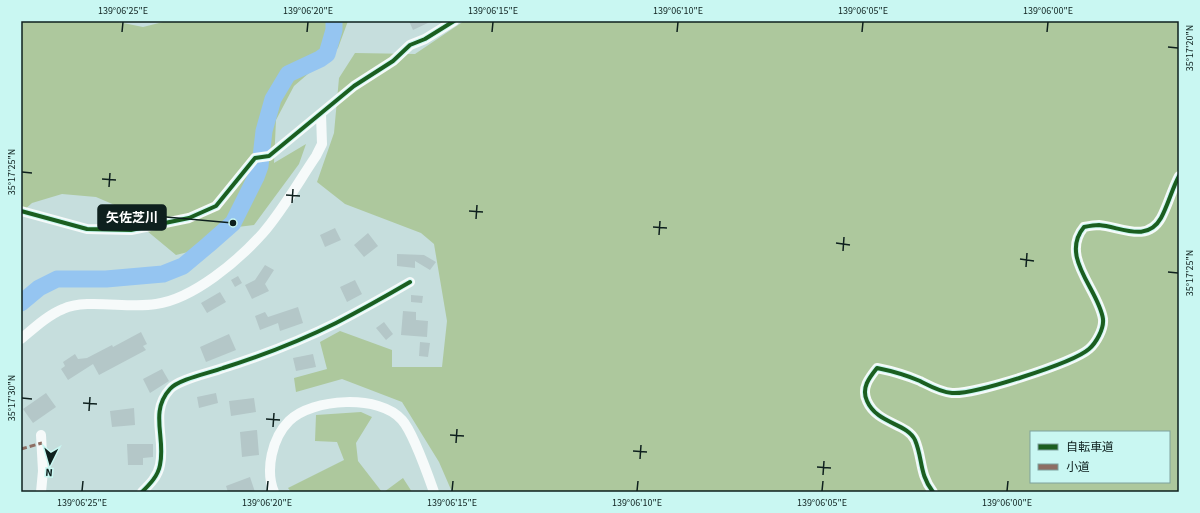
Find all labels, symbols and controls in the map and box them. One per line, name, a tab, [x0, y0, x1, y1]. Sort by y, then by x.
text: 139°06'25"E	[98, 4, 148, 18]
text: 139°06'20"E	[283, 4, 333, 18]
text: 139°06'15"E	[468, 4, 518, 18]
text: 139°06'10"E	[653, 4, 703, 18]
text: 139°06'05"E	[838, 4, 888, 18]
text: 139°06'00"E	[1023, 4, 1073, 18]
text: 35°17'20"N	[1183, 25, 1197, 71]
text: 35°17'25"N	[5, 149, 19, 195]
callout: 矢佐芝川	[98, 205, 166, 230]
text: 矢佐芝川	[106, 209, 158, 227]
text: 35°17'25"N	[1183, 250, 1197, 296]
text: 35°17'30"N	[5, 375, 19, 421]
legend	[1030, 431, 1170, 483]
text: 自転車道	[1066, 439, 1114, 456]
north arrow	[30, 443, 70, 483]
text: 小道	[1066, 459, 1090, 476]
text: N	[45, 465, 53, 480]
text: 139°06'25"E	[57, 496, 107, 510]
text: 139°06'20"E	[242, 496, 292, 510]
text: 139°06'15"E	[427, 496, 477, 510]
text: 139°06'10"E	[612, 496, 662, 510]
text: 139°06'05"E	[797, 496, 847, 510]
text: 139°06'00"E	[982, 496, 1032, 510]

